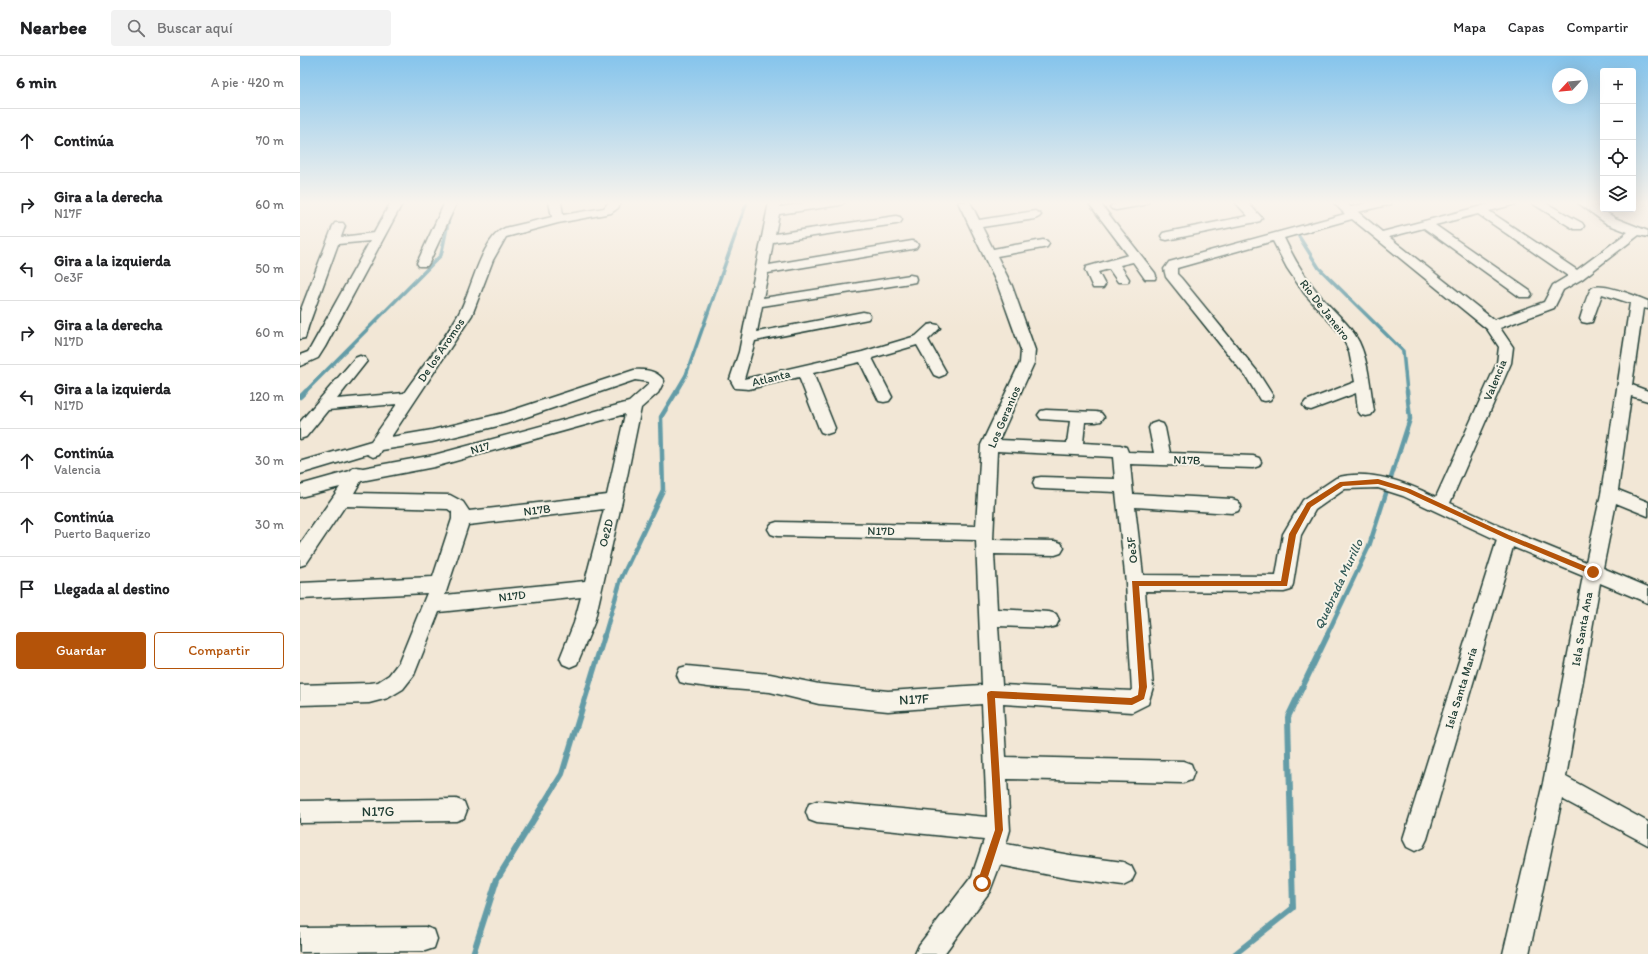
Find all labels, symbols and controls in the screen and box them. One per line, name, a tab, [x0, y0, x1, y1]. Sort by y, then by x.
search box	[111, 10, 391, 46]
text: Nearbee	[20, 16, 87, 39]
icon: search	[125, 17, 147, 39]
text: Buscar aquí	[157, 19, 233, 37]
text: Mapa	[1453, 19, 1486, 36]
text: Capas	[1508, 19, 1545, 36]
text: Compartir	[1567, 19, 1628, 36]
north arrow	[1552, 68, 1588, 104]
map controls	[1600, 68, 1636, 212]
button: +	[1600, 68, 1636, 104]
text: 6 min	[16, 72, 57, 92]
text: A pie · 420 m	[211, 75, 284, 90]
button: −	[1600, 104, 1636, 140]
icon: ahead	[16, 130, 38, 152]
text: Continúa	[54, 132, 114, 150]
text: 70 m	[256, 133, 284, 148]
button: locate	[1600, 140, 1636, 176]
button: layers	[1600, 176, 1636, 212]
text: Gira a la derecha	[54, 188, 163, 206]
icon: right	[16, 194, 38, 216]
text: 60 m	[255, 197, 284, 212]
text: N17F	[54, 206, 82, 221]
text: Gira a la izquierda	[54, 252, 171, 270]
icon: left	[16, 258, 38, 280]
text: 50 m	[255, 261, 284, 276]
text: Oe3F	[54, 270, 83, 285]
street label: Rio De Janeiro	[1297, 277, 1353, 343]
street label: De los Aromos	[415, 315, 467, 385]
text: Gira a la derecha	[54, 316, 163, 334]
icon: right	[16, 322, 38, 344]
text: 60 m	[255, 325, 284, 340]
text: N17D	[54, 334, 83, 349]
street label: Valencia	[1480, 357, 1510, 403]
street label: Atlanta	[750, 366, 792, 390]
text: Gira a la izquierda	[54, 380, 171, 398]
street label: Los Geranios	[985, 384, 1023, 450]
icon: left	[16, 386, 38, 408]
text: 120 m	[249, 389, 284, 404]
text: N17D	[54, 398, 83, 413]
street label: N17	[469, 439, 491, 457]
text: Continúa	[54, 444, 114, 462]
icon: ahead	[16, 450, 38, 472]
text: 30 m	[255, 453, 284, 468]
street label: N17B	[1173, 453, 1201, 467]
text: Valencia	[54, 462, 101, 477]
street label: N17B	[523, 501, 552, 519]
text: Continúa	[54, 508, 114, 526]
icon: ahead	[16, 514, 38, 536]
text: 30 m	[255, 517, 284, 532]
street label: Oe2D	[596, 517, 616, 549]
street label: N17D	[867, 524, 895, 538]
text: Puerto Baquerizo	[54, 526, 151, 541]
street label: Oe3F	[1124, 535, 1140, 564]
water label: Quebrada Murillo	[1311, 536, 1366, 632]
route end	[1584, 563, 1602, 581]
icon: arrive	[16, 578, 38, 600]
text: Llegada al destino	[54, 580, 170, 598]
street label: N17D	[498, 588, 527, 604]
street label: Isla Santa Ana	[1569, 590, 1596, 667]
button: Guardar	[16, 632, 146, 669]
button: Compartir	[154, 632, 284, 669]
street label: Isla Santa María	[1442, 645, 1480, 730]
street label: N17F	[899, 690, 930, 709]
street label: N17G	[362, 803, 394, 820]
route start	[973, 874, 991, 892]

